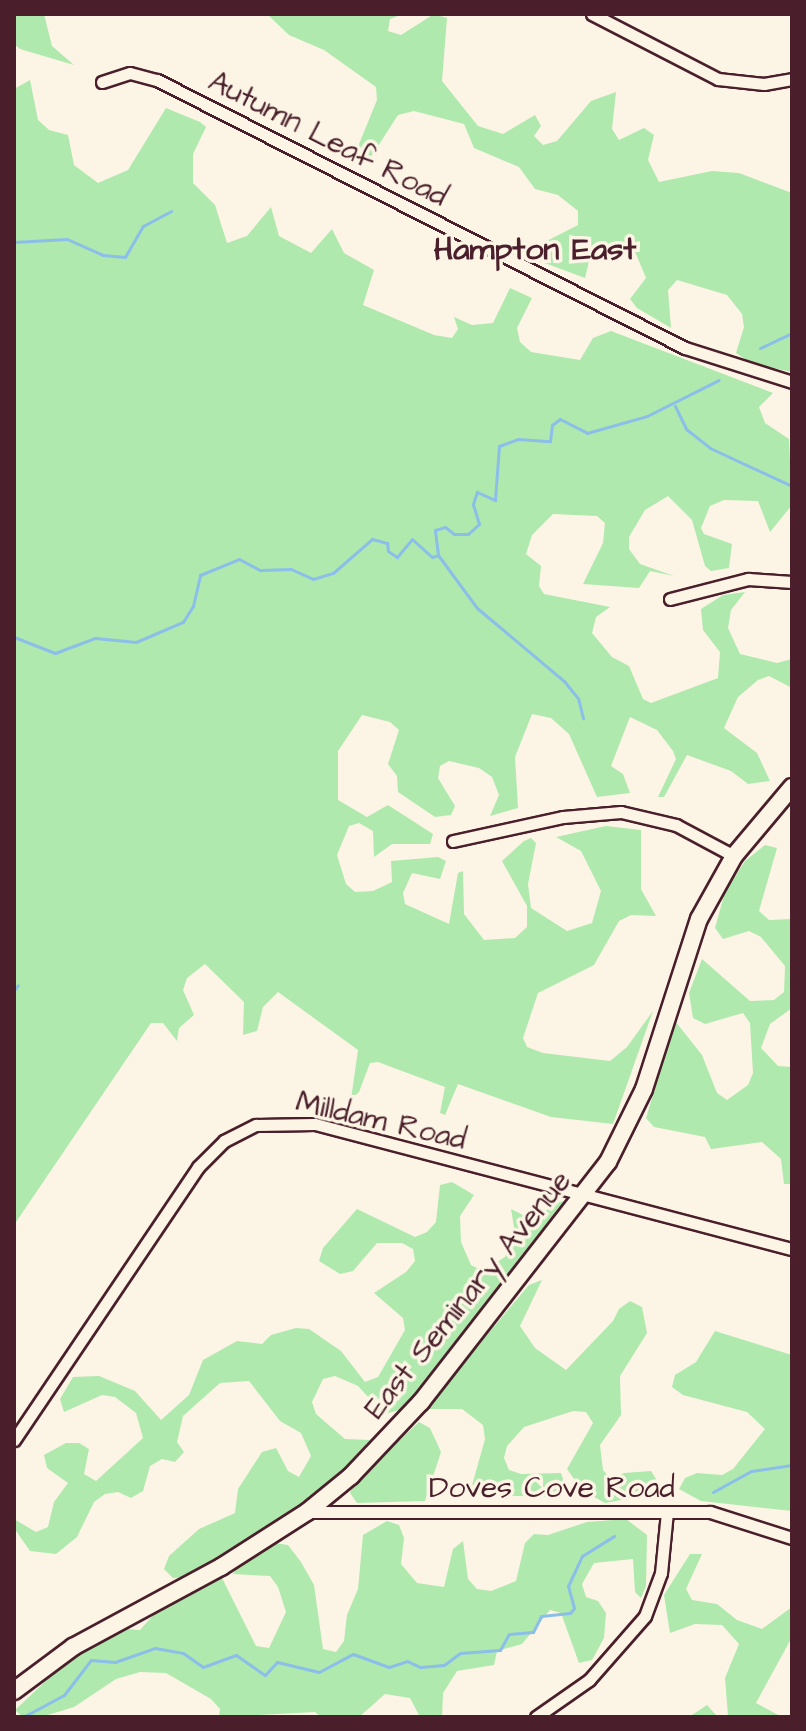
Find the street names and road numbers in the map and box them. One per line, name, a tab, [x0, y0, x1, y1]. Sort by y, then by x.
street label: Autumn Leaf Road	[203, 63, 453, 215]
street label: Milldam Road	[292, 1084, 470, 1158]
street label: East Seminary Avenue	[357, 1164, 579, 1426]
street label: Doves Cove Road	[429, 1470, 675, 1506]

